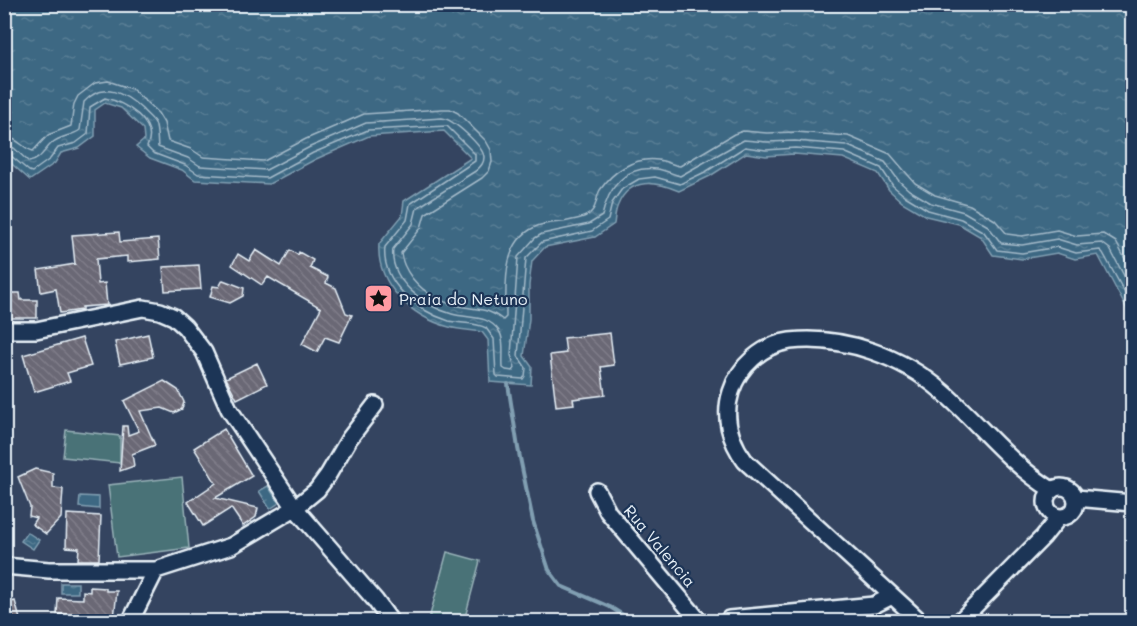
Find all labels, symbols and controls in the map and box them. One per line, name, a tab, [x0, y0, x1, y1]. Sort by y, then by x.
place icon: Praia do Netuno	[362, 283, 394, 315]
place label: Praia do Netuno	[399, 288, 527, 309]
street label: Rua Valencia	[620, 500, 701, 591]

